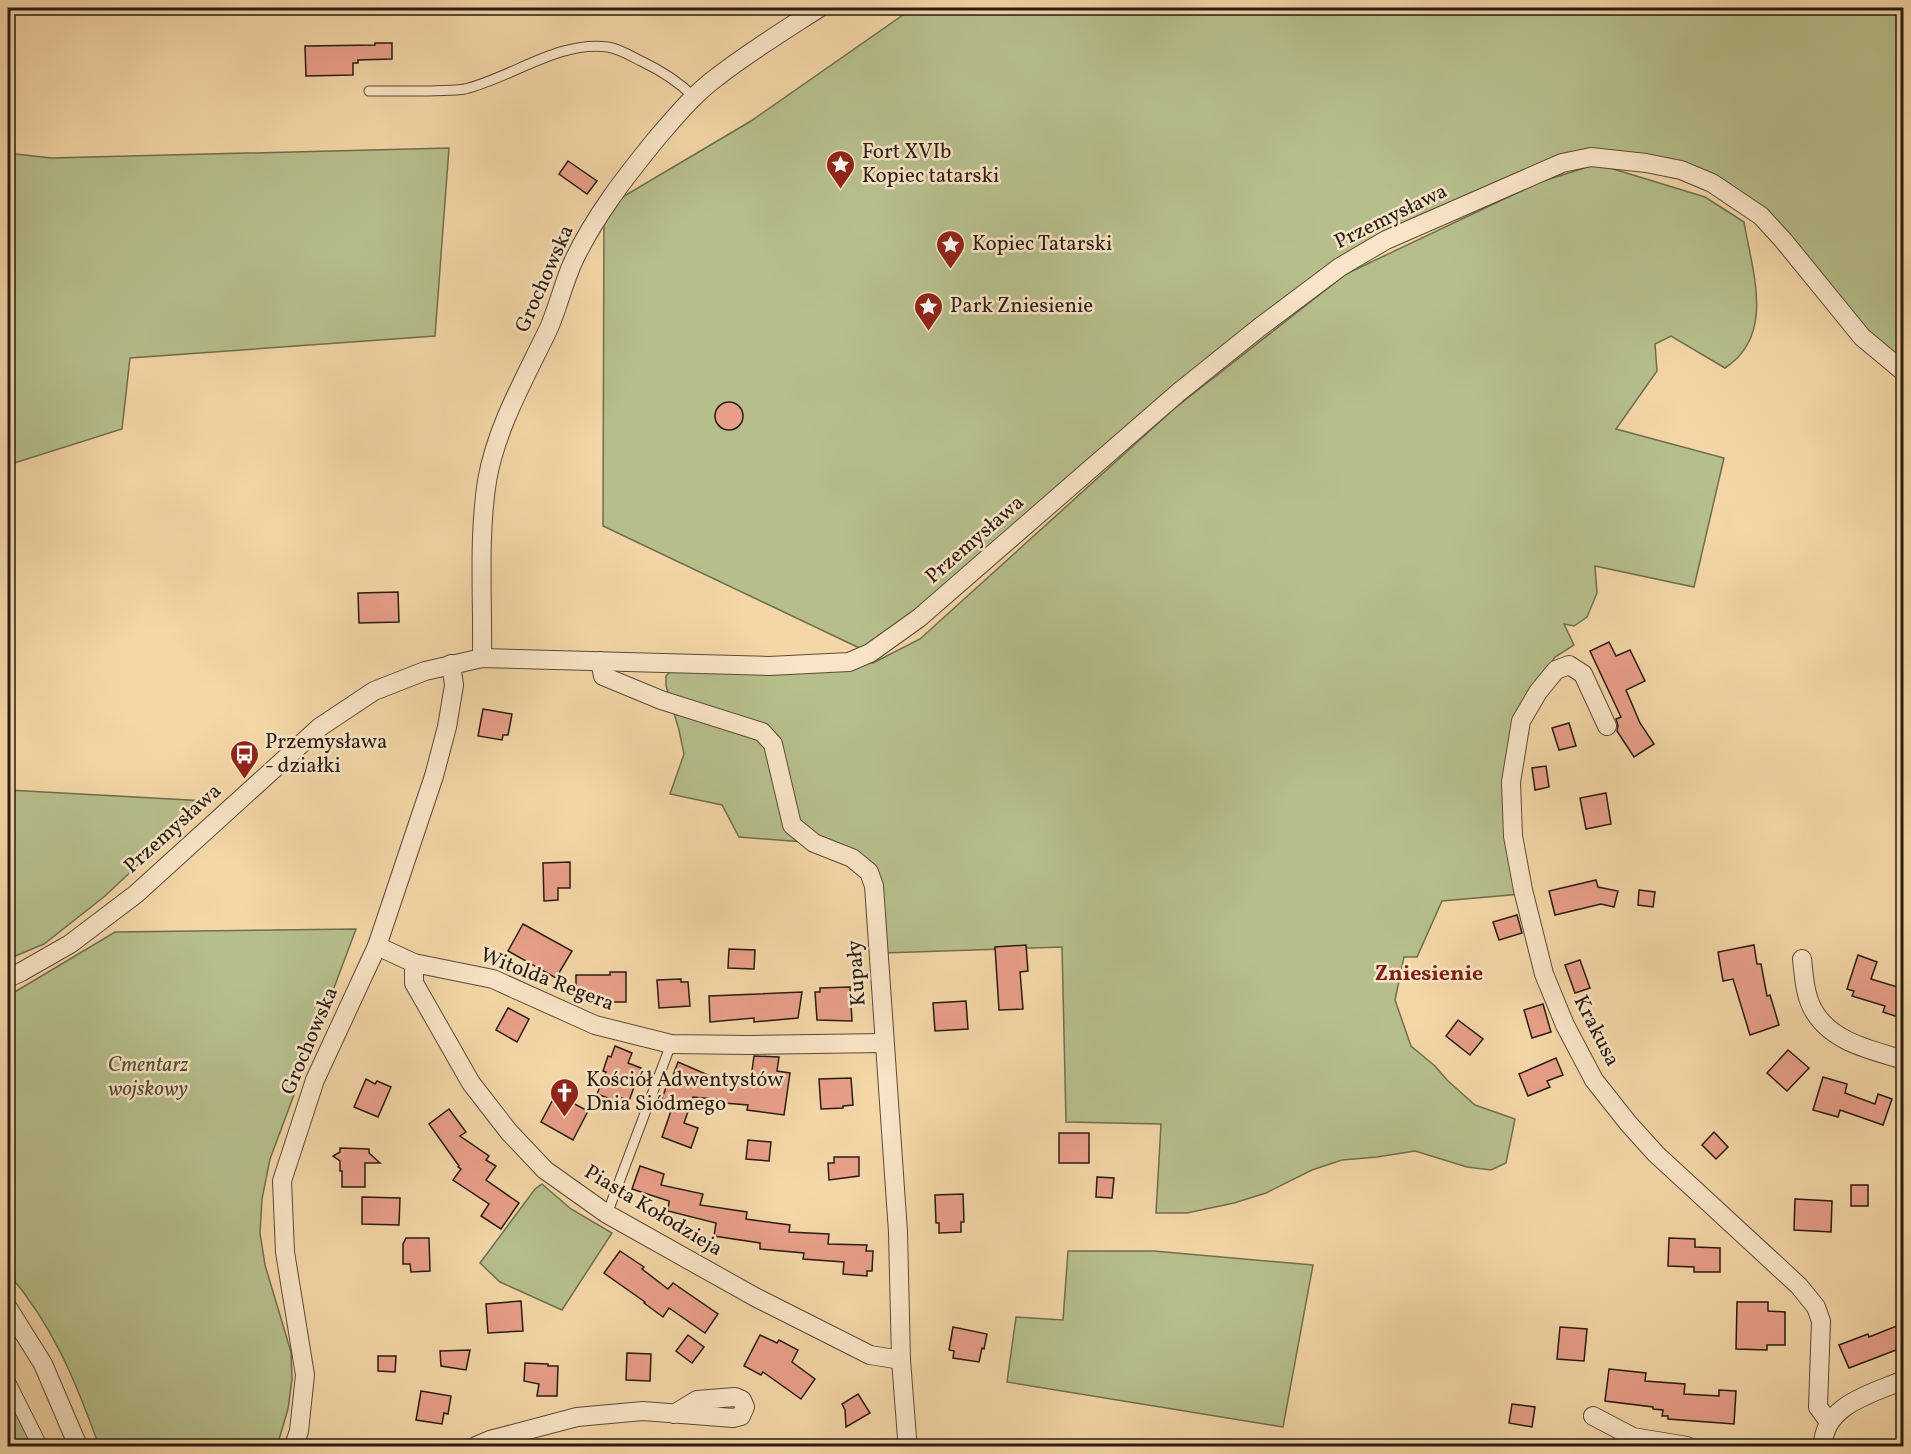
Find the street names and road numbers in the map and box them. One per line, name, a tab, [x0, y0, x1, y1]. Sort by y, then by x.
street label: Przemysława	[1330, 177, 1452, 257]
street label: Grochowska	[508, 221, 582, 337]
street label: Przemysława	[919, 489, 1031, 591]
street label: Przemysława	[118, 777, 228, 881]
street label: Kupały	[840, 938, 874, 1007]
street label: Witolda Regera	[476, 941, 618, 1019]
street label: Grochowska	[274, 982, 346, 1100]
street label: Krakusa	[1566, 990, 1626, 1072]
street label: Piasta Kołodzieja	[578, 1158, 728, 1264]

